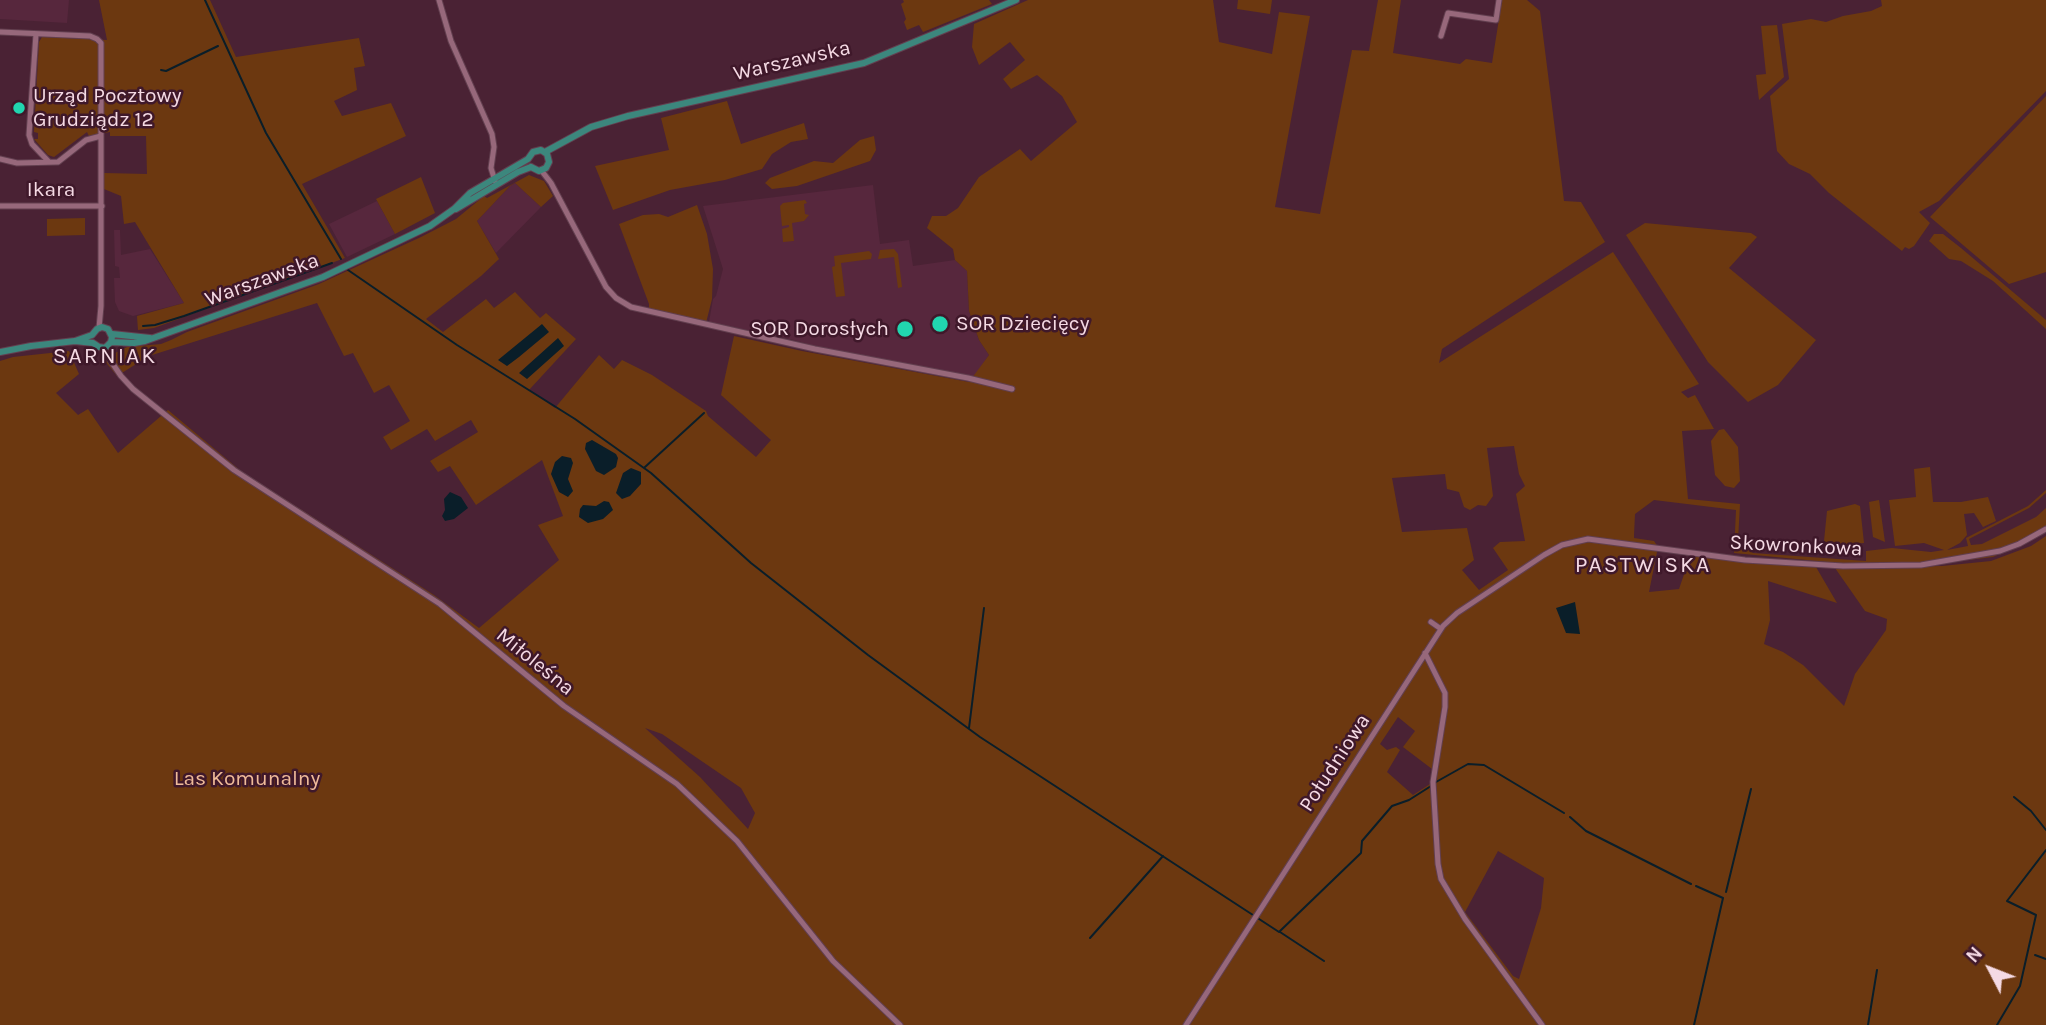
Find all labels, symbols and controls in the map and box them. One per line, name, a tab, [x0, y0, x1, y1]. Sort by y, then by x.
street label: Warszawska	[731, 35, 853, 87]
place label: Urząd Pocztowy Grudziądz 12	[33, 83, 182, 133]
marker: Urząd Pocztowy Grudziądz 12	[11, 100, 27, 116]
street label: Ikara	[27, 177, 75, 203]
street label: Warszawska	[202, 248, 322, 312]
place label: SOR Dziecięcy	[956, 311, 1089, 337]
marker: SOR Dziecięcy	[930, 314, 950, 334]
place label: SOR Dorosłych	[750, 316, 889, 342]
marker: SOR Dorosłych	[895, 319, 915, 339]
district label: SARNIAK	[54, 342, 156, 370]
street label: Skowronkowa	[1729, 530, 1863, 562]
district label: PASTWISKA	[1576, 551, 1710, 579]
street label: Miłoleśna	[491, 623, 579, 701]
street label: Południowa	[1294, 709, 1376, 817]
park label: Las Komunalny	[174, 766, 320, 792]
north arrow	[1955, 934, 2025, 1004]
text: N	[1962, 943, 1987, 967]

